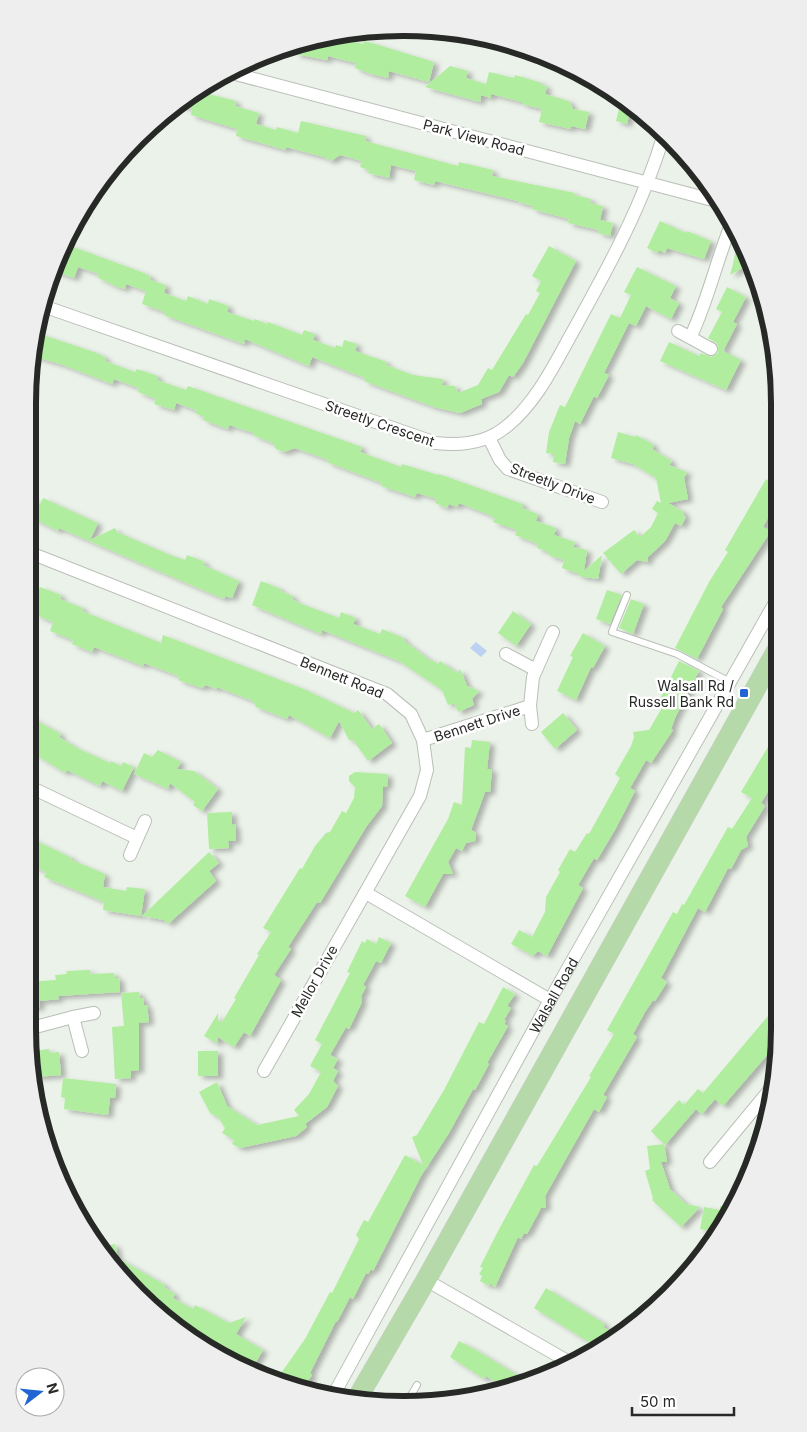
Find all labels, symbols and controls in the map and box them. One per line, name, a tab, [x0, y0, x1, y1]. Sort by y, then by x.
street label: Park View Road	[422, 115, 526, 159]
street label: Streetly Crescent	[323, 396, 437, 450]
street label: Streetly Drive	[508, 459, 598, 507]
street label: Bennett Road	[298, 653, 386, 701]
place label: Walsall Rd / Russell Bank Rd	[629, 677, 734, 710]
marker: Walsall Rd / Russell Bank Rd	[738, 687, 750, 699]
street label: Bennett Drive	[432, 701, 522, 745]
street label: Mellor Drive	[287, 942, 341, 1020]
street label: Walsall Road	[525, 954, 581, 1036]
north arrow	[15, 1367, 65, 1417]
text: N	[43, 1381, 63, 1396]
scale bar	[632, 1384, 734, 1416]
text: 50 m	[640, 1392, 676, 1411]

